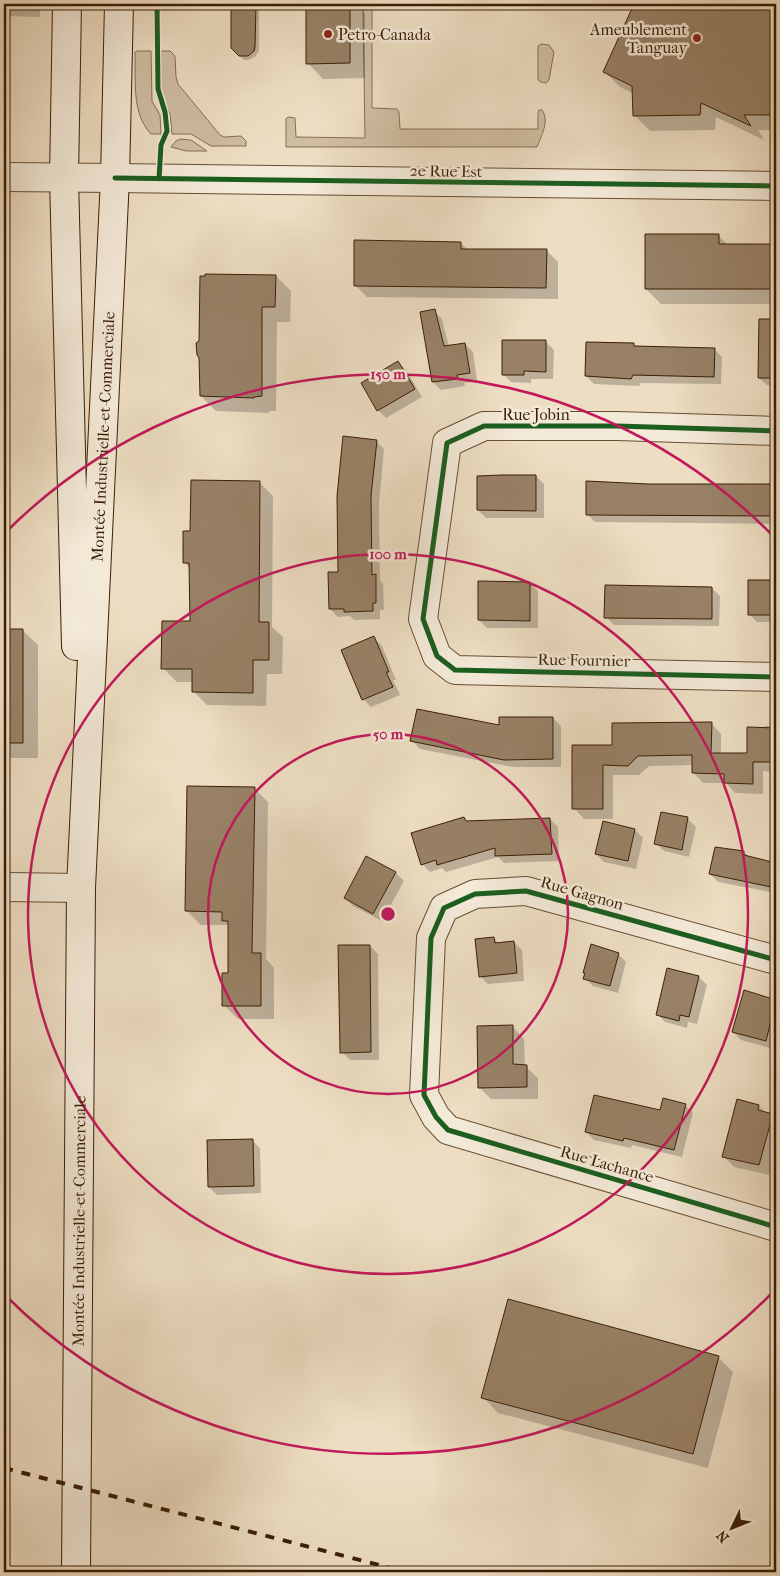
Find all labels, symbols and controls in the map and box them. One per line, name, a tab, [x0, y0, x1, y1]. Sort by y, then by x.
place label: Ameublement Tanguay	[589, 20, 687, 57]
place label: Petro-Canada	[338, 25, 431, 44]
marker: Petro-Canada	[322, 28, 334, 40]
marker: Ameublement Tanguay	[691, 32, 703, 44]
street label: 2e Rue Est	[410, 161, 483, 181]
street label: Montée Industrielle-et-Commerciale	[87, 311, 118, 562]
text: 150 m	[370, 365, 406, 383]
street label: Rue Jobin	[502, 405, 571, 424]
text: 100 m	[369, 545, 407, 563]
street label: Rue Fournier	[538, 650, 631, 670]
text: 50 m	[373, 725, 404, 743]
street label: Rue Gagnon	[538, 872, 626, 914]
centre of rings	[379, 905, 397, 923]
street label: Montée Industrielle-et-Commerciale	[68, 1095, 89, 1347]
street label: Rue Lachance	[558, 1142, 656, 1186]
north arrow	[708, 1504, 758, 1554]
text: N	[713, 1527, 733, 1546]

